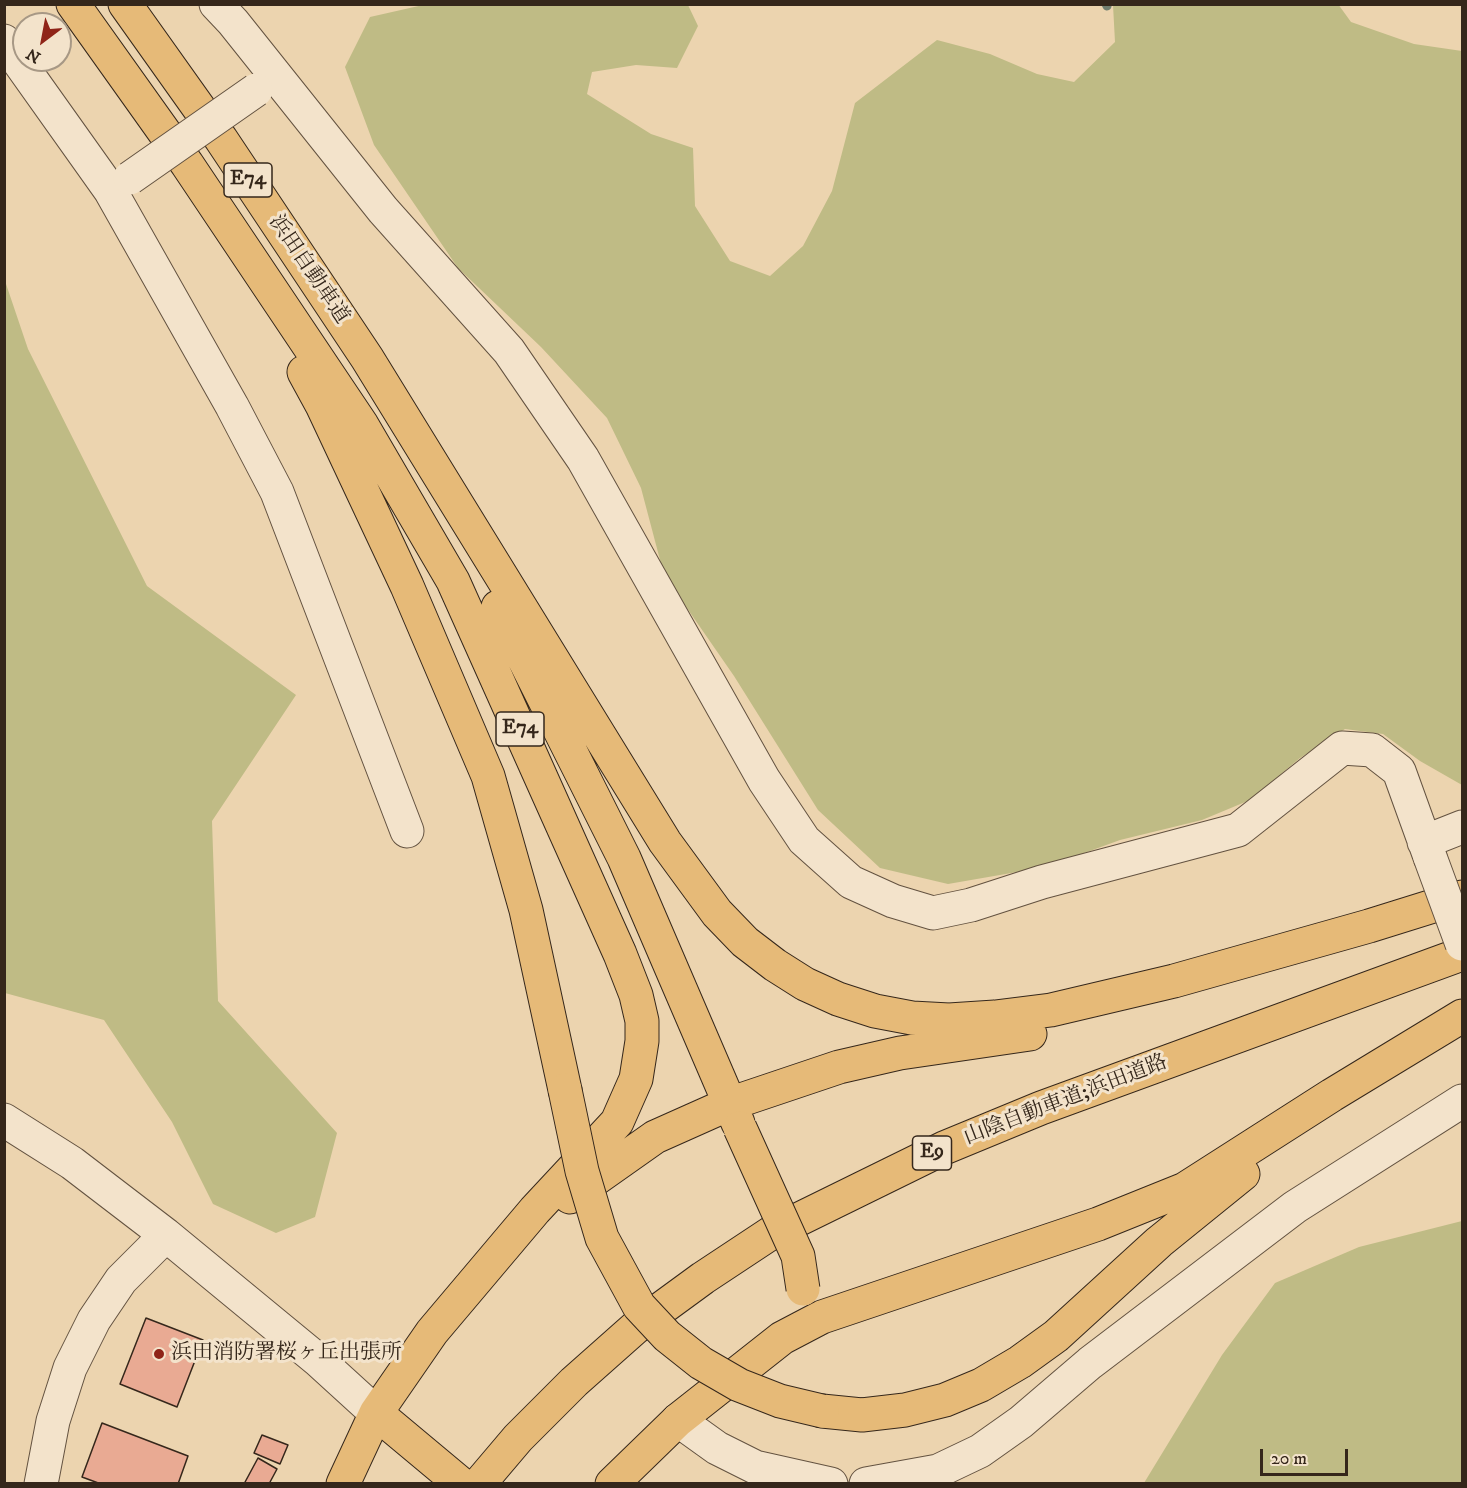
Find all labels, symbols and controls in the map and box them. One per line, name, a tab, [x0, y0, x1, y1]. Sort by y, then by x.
north arrow	[12, 12, 72, 72]
text: N	[23, 44, 44, 68]
road number: E74	[224, 163, 272, 197]
street label: 浜田自動車道	[262, 211, 354, 329]
road number: E74	[496, 712, 544, 746]
street label: 山陰自動車道;浜田道路	[961, 1050, 1171, 1152]
road number: E9	[912, 1136, 952, 1170]
place label: 浜田消防署桜ヶ丘出張所	[171, 1341, 402, 1367]
marker: 浜田消防署桜ヶ丘出張所	[152, 1347, 166, 1361]
scale bar	[1263, 1437, 1352, 1475]
text: 20 m	[1271, 1448, 1307, 1470]

